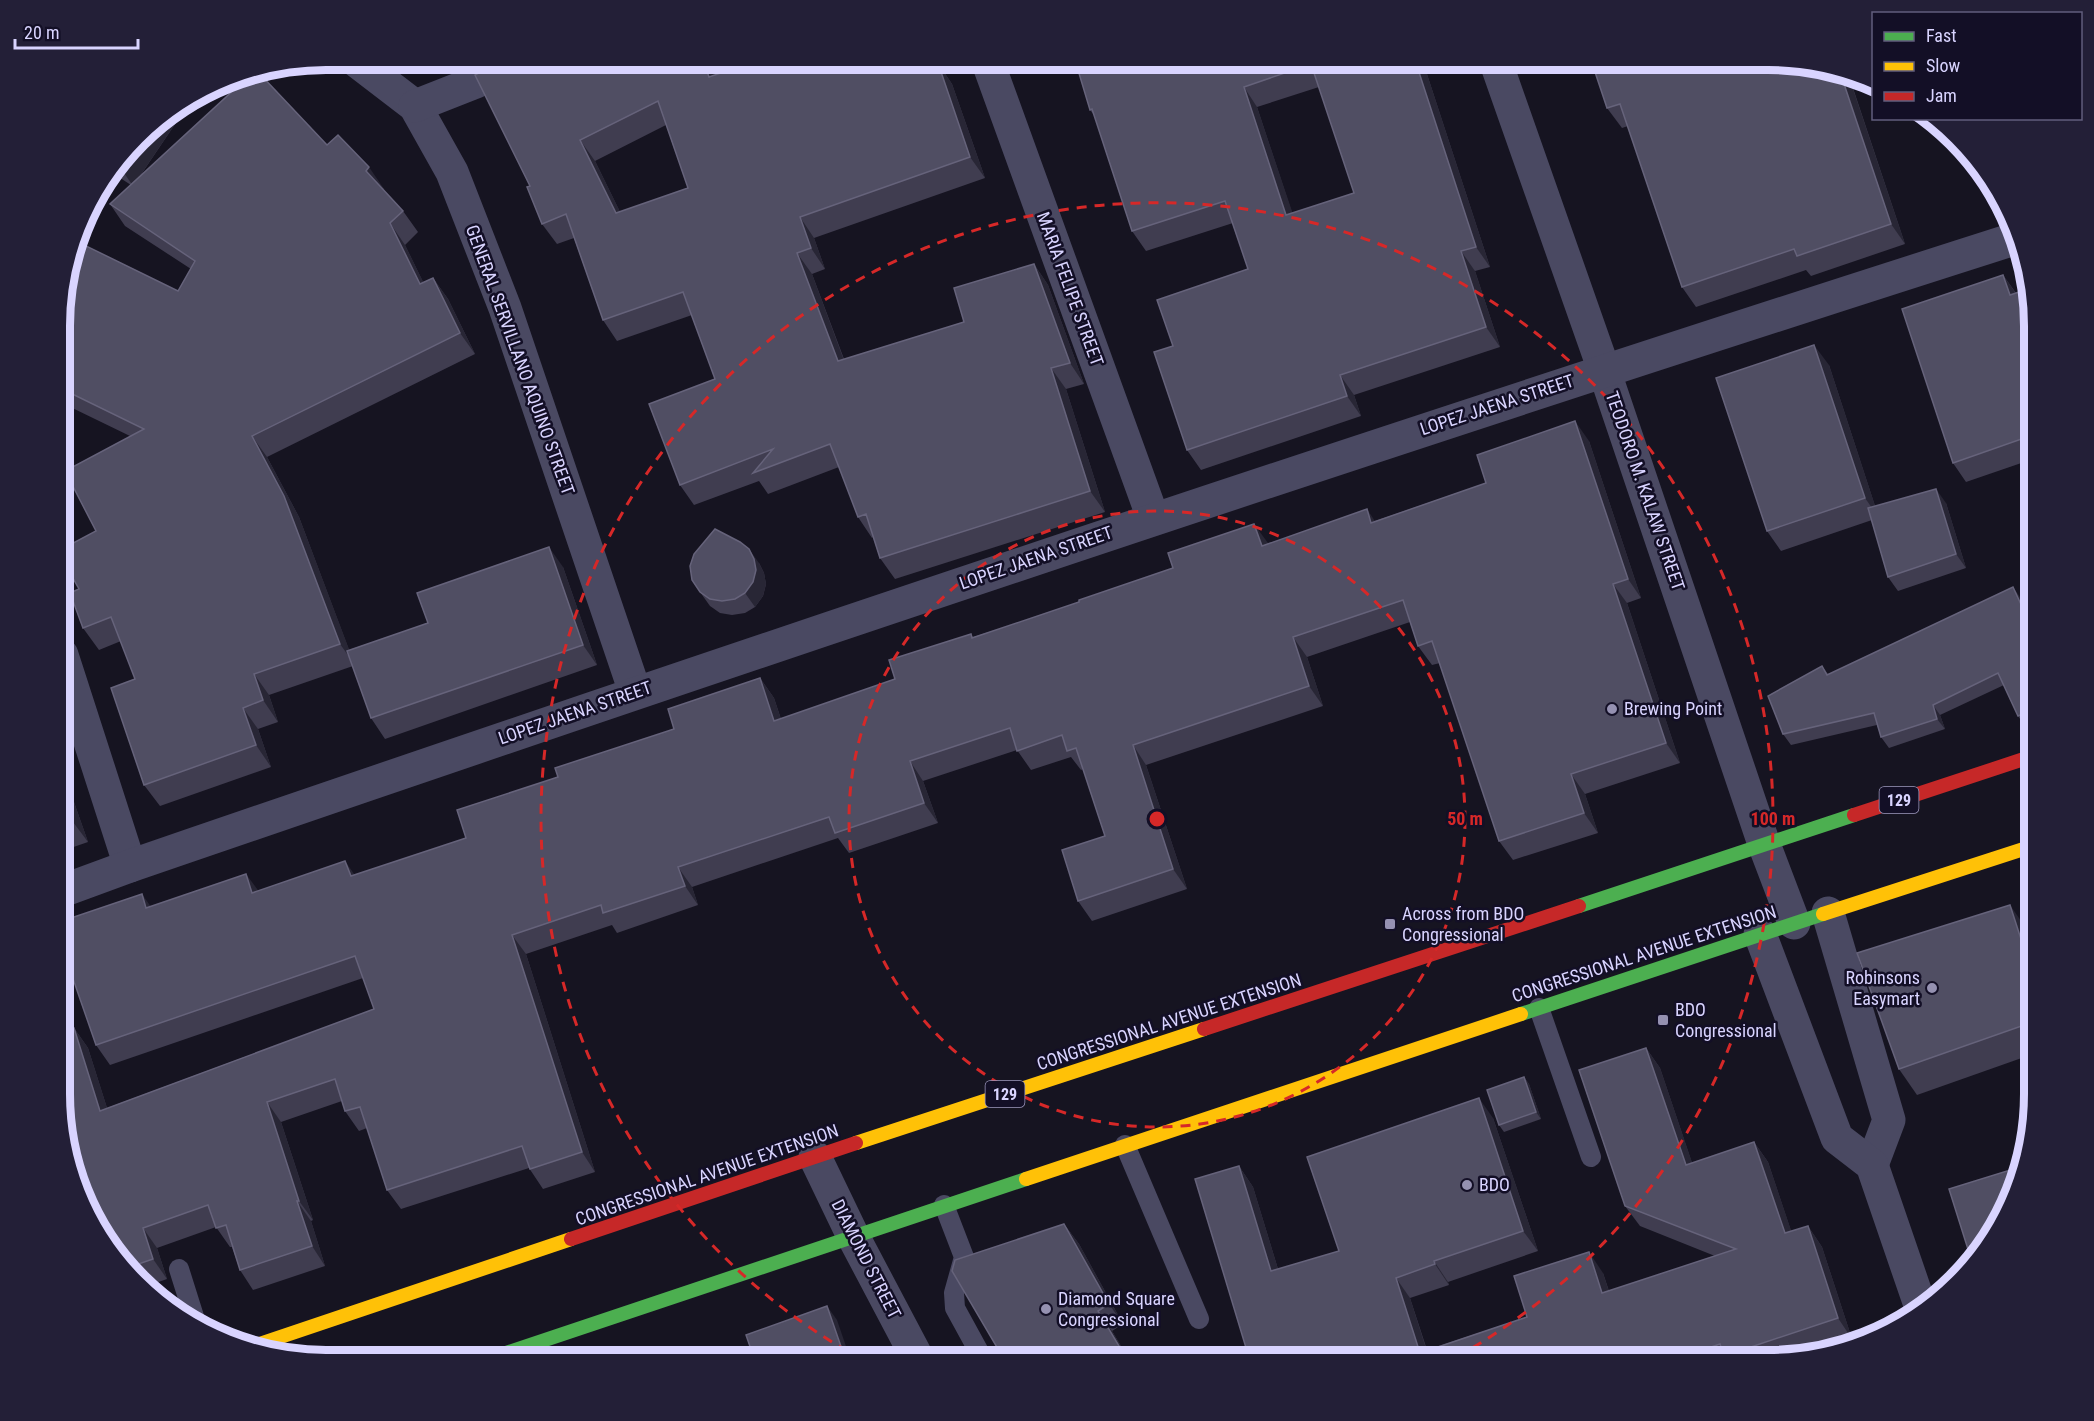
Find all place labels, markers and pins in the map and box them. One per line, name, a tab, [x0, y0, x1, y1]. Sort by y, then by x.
place label: Brewing Point	[1624, 698, 1722, 719]
marker: Brewing Point	[1605, 702, 1619, 716]
centre of rings	[1147, 809, 1167, 829]
place label: Across from BDO Congressional	[1402, 903, 1524, 945]
marker: Across from BDO Congressional	[1383, 917, 1397, 931]
place label: Robinsons Easymart	[1846, 967, 1920, 1009]
marker: Robinsons Easymart	[1925, 981, 1939, 995]
place label: BDO Congressional	[1675, 999, 1777, 1041]
marker: BDO Congressional	[1656, 1013, 1670, 1027]
place label: BDO	[1479, 1174, 1510, 1195]
marker: BDO	[1460, 1178, 1474, 1192]
place label: Diamond Square Congressional	[1058, 1288, 1175, 1330]
marker: Diamond Square Congressional	[1039, 1302, 1053, 1316]

